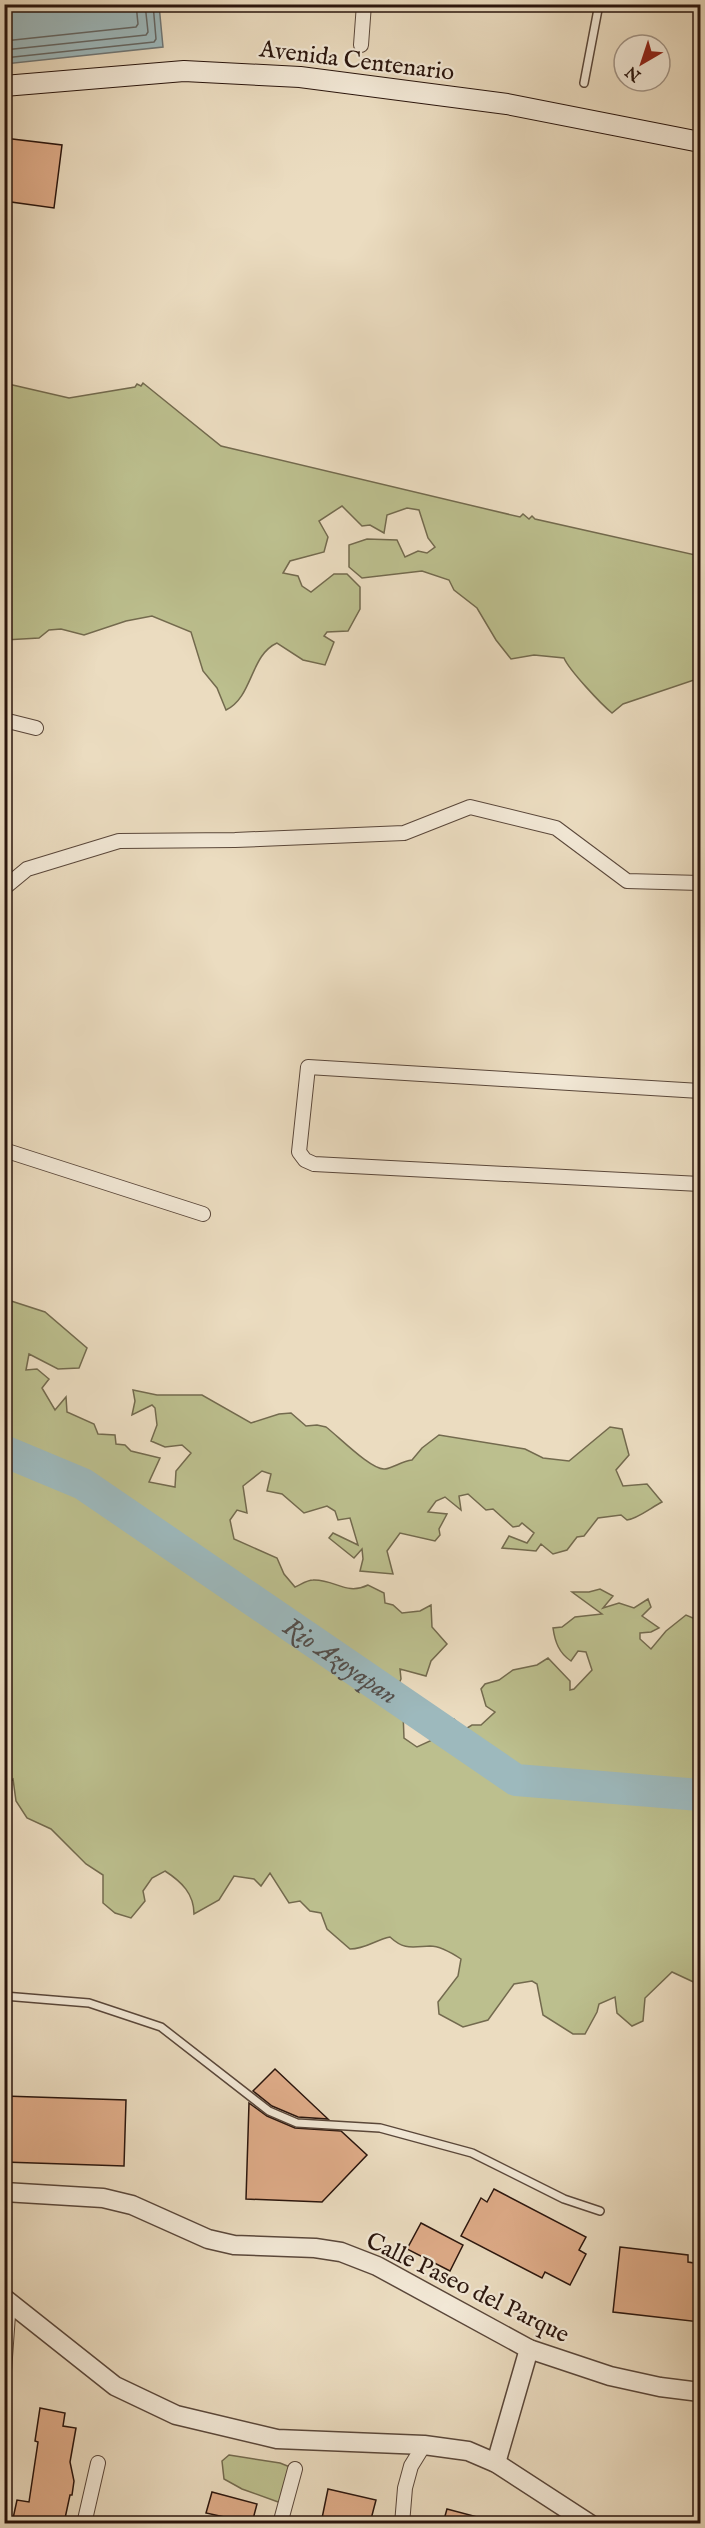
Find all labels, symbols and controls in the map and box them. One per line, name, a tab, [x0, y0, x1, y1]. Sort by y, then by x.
north arrow	[612, 33, 672, 93]
street label: Avenida Centenario	[257, 34, 456, 89]
text: N	[622, 61, 646, 86]
water label: Rio Azoyapan	[276, 1611, 404, 1712]
street label: Calle Paseo del Parque	[361, 2226, 574, 2351]

